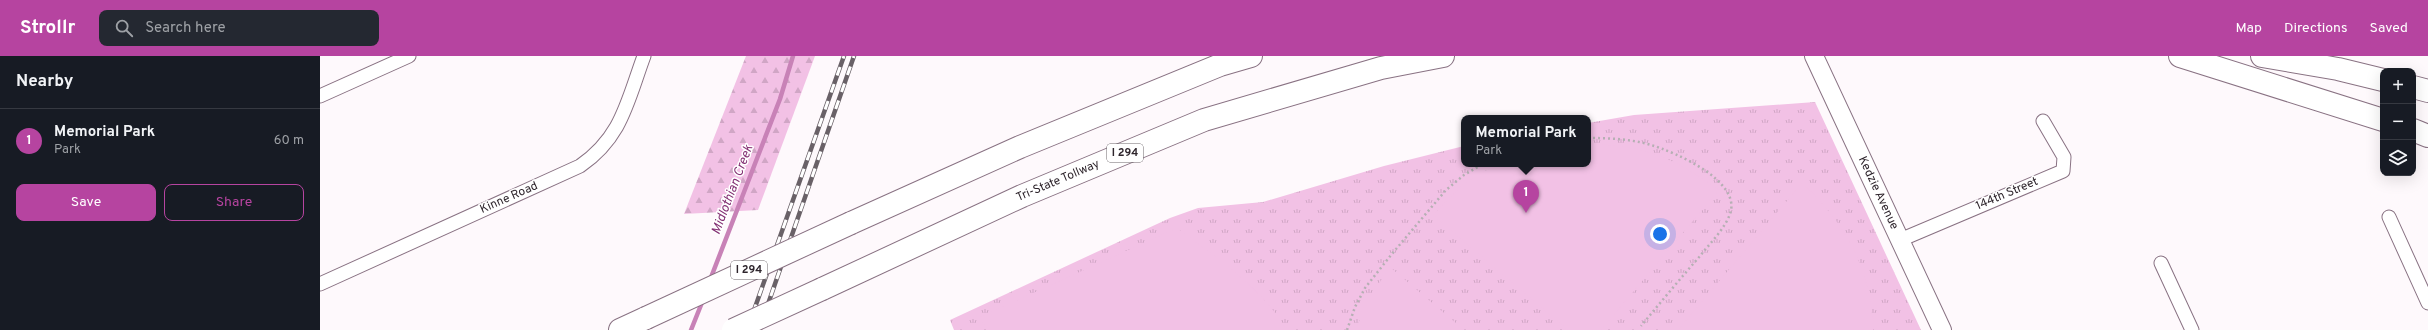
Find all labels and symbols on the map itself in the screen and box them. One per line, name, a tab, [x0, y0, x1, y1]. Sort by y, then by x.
water label: Midlothian Creek	[709, 143, 758, 237]
road number: I 294	[1107, 144, 1143, 162]
street label: Kedzie Avenue	[1854, 154, 1902, 232]
street label: Tri-State Tollway	[1014, 156, 1102, 206]
street label: 144th Street	[1973, 174, 2041, 214]
street label: Kinne Road	[477, 178, 541, 218]
pin: 1	[1513, 180, 1539, 213]
your location	[1650, 224, 1670, 244]
road number: I 294	[731, 261, 767, 279]

